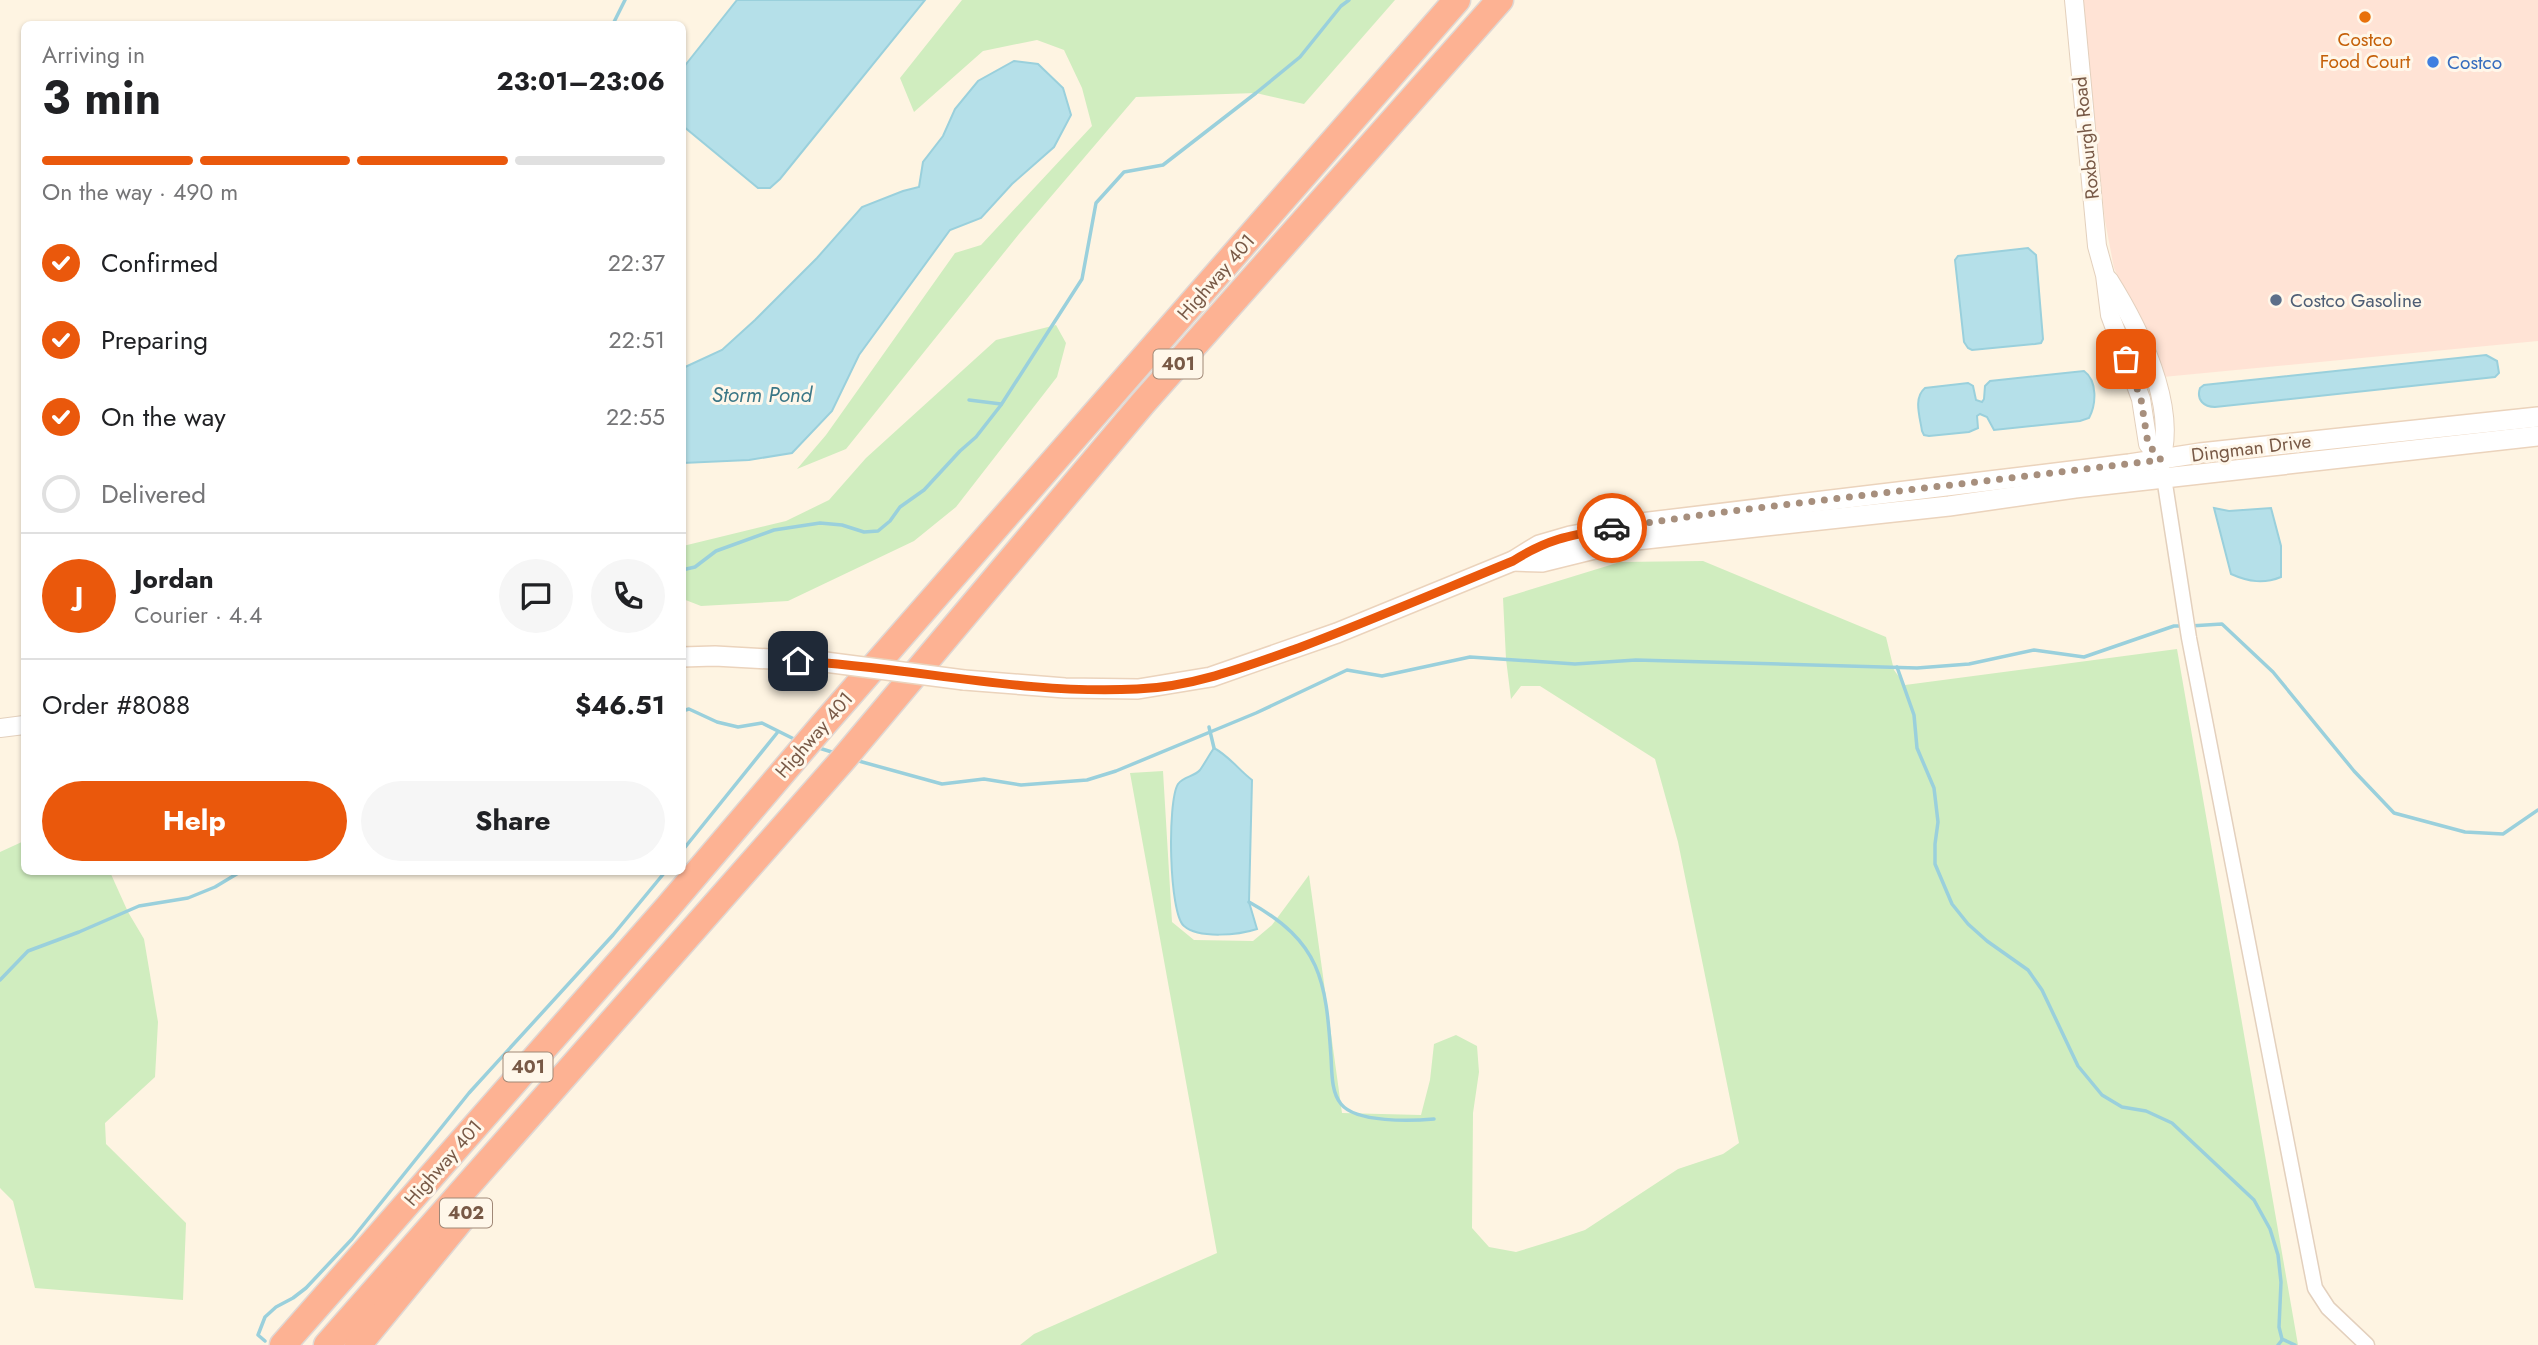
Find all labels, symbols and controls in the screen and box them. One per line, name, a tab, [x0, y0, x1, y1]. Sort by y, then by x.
marker: Costco Food Court	[2357, 9, 2373, 25]
place label: Costco Food Court	[2320, 26, 2411, 75]
text: Arriving in	[42, 38, 145, 72]
place label: Costco	[2447, 49, 2502, 76]
marker: Costco	[2425, 54, 2441, 70]
text: 23:01–23:06	[496, 62, 665, 100]
text: 3 min	[42, 65, 161, 131]
street label: Roxburgh Road	[2066, 75, 2106, 201]
text: On the way · 490 m	[42, 175, 238, 209]
street label: Highway 401	[1171, 228, 1261, 326]
icon: check	[42, 244, 80, 282]
text: Confirmed	[101, 244, 218, 282]
text: 22:37	[608, 246, 665, 280]
place label: Costco Gasoline	[2290, 287, 2422, 314]
marker: Costco Gasoline	[2268, 292, 2284, 308]
icon: check	[42, 321, 80, 359]
text: Preparing	[101, 321, 208, 359]
text: 22:51	[609, 323, 665, 357]
pin	[2096, 329, 2156, 389]
icon: bag	[2107, 340, 2145, 378]
road number: 401	[1154, 350, 1202, 378]
water label: Storm Pond	[712, 380, 814, 410]
icon: check	[42, 398, 80, 436]
text: On the way	[101, 398, 226, 436]
text: 22:55	[606, 400, 665, 434]
street label: Dingman Drive	[2190, 427, 2313, 469]
text: Delivered	[101, 475, 206, 513]
courier	[1577, 493, 1647, 563]
icon: car	[1593, 509, 1631, 547]
button: chat	[499, 559, 573, 633]
button: phone	[591, 559, 665, 633]
text: Jordan	[134, 560, 214, 598]
text: J	[75, 577, 83, 615]
text: Courier · 4.4	[134, 598, 262, 632]
pin	[768, 631, 828, 691]
icon: home	[779, 642, 817, 680]
text: Order #8088	[42, 686, 190, 724]
text: $46.51	[575, 686, 665, 724]
street label: Highway 401	[769, 686, 859, 784]
button: Help	[42, 781, 347, 861]
button: Share	[361, 781, 665, 861]
road number: 401	[504, 1052, 552, 1082]
street label: Highway 401	[398, 1114, 488, 1212]
road number: 402	[440, 1198, 492, 1228]

